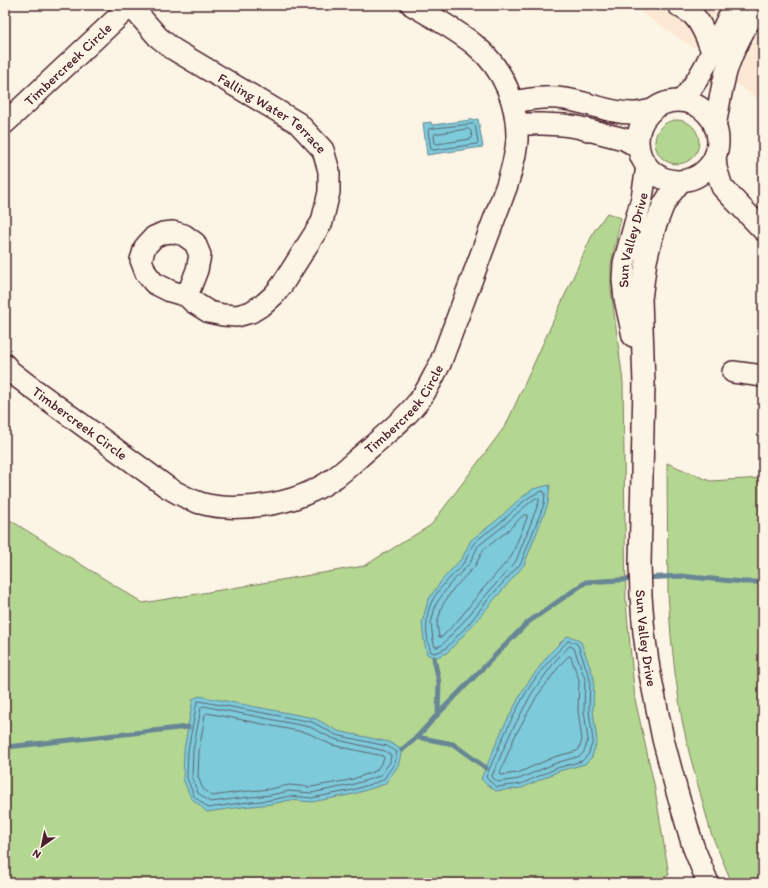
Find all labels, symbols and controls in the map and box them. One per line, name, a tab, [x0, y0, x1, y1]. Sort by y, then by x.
street label: Timbercreek Circle	[21, 19, 116, 110]
street label: Falling Water Terrace	[215, 70, 330, 157]
street label: Sun Valley Drive	[615, 191, 652, 289]
street label: Timbercreek Circle	[361, 362, 447, 458]
street label: Timbercreek Circle	[29, 383, 131, 464]
street label: Sun Valley Drive	[632, 589, 660, 689]
north arrow	[22, 826, 62, 866]
text: N	[30, 846, 43, 861]

